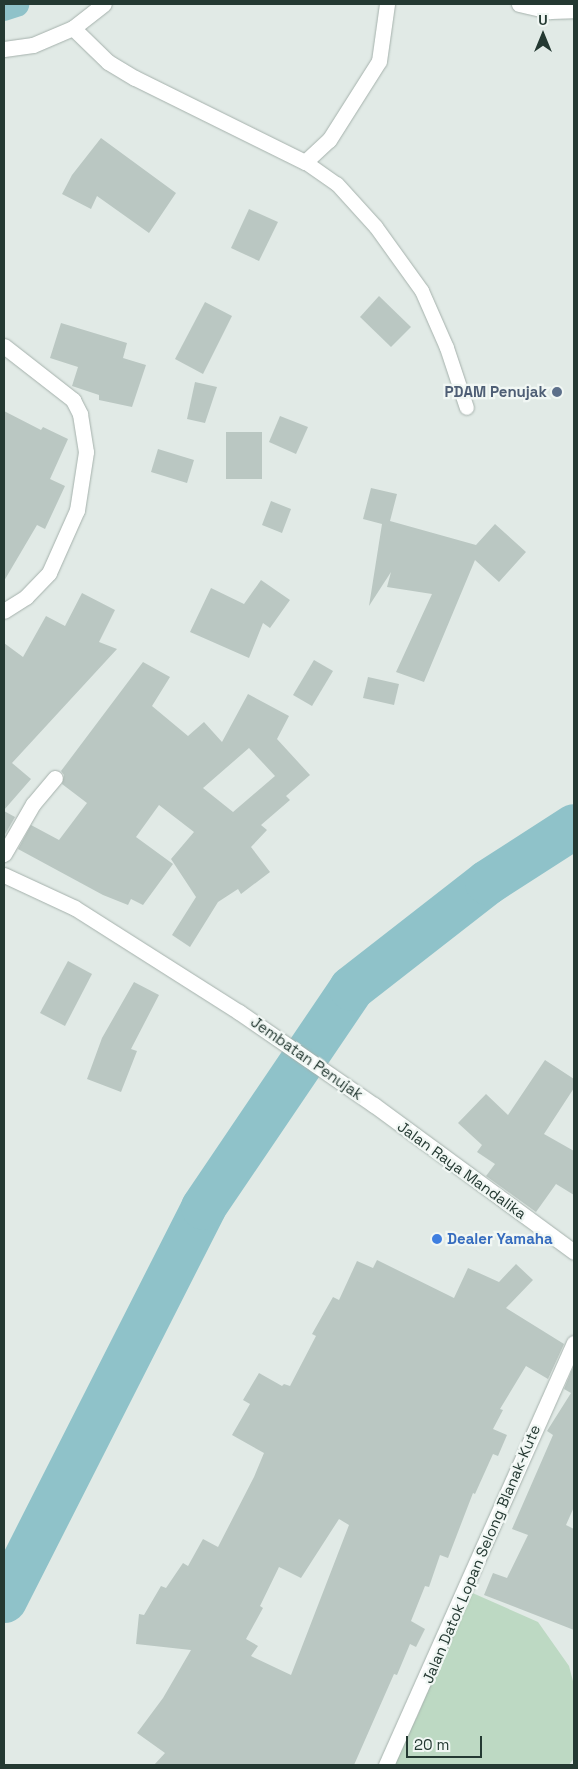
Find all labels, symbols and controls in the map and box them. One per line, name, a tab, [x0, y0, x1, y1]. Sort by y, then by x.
north arrow	[518, 10, 568, 60]
text: U	[538, 11, 548, 29]
place label: PDAM Penujak	[445, 383, 547, 401]
marker: PDAM Penujak	[551, 386, 563, 398]
street label: Jembatan Penujak	[247, 1013, 367, 1103]
street label: Jalan Raya Mandalika	[394, 1117, 530, 1223]
place label: Dealer Yamaha	[447, 1230, 553, 1248]
marker: Dealer Yamaha	[431, 1233, 443, 1245]
street label: Jalan Datok Lopan Selong Blanak-Kute	[418, 1422, 544, 1686]
scale bar	[408, 1726, 484, 1758]
text: 20 m	[414, 1735, 449, 1754]

